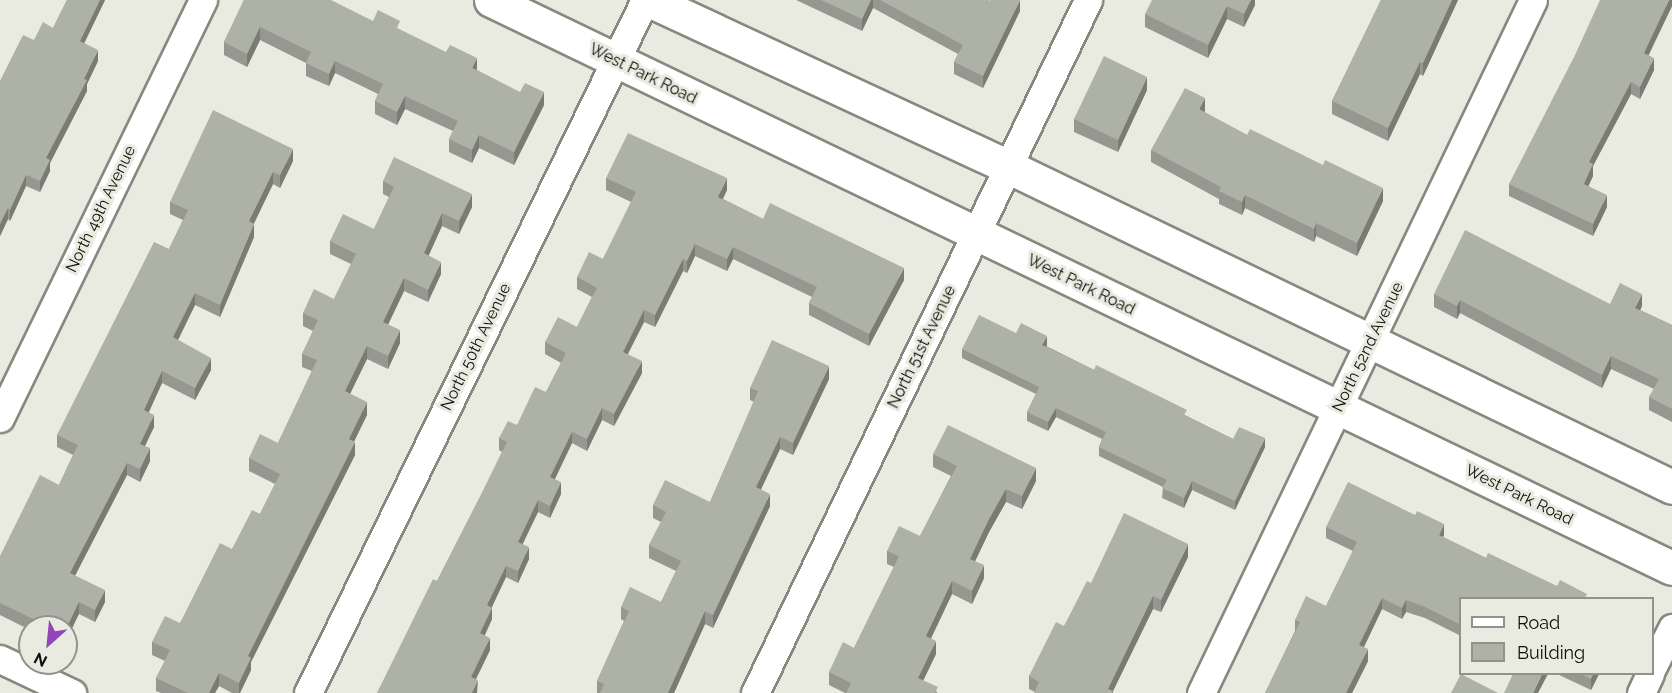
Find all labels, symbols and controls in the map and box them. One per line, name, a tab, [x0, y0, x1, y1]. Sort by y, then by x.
street label: West Park Road	[586, 40, 700, 108]
street label: North 49th Avenue	[62, 142, 140, 276]
street label: West Park Road	[1024, 251, 1138, 319]
street label: North 52nd Avenue	[1328, 279, 1408, 415]
street label: North 50th Avenue	[437, 280, 515, 414]
street label: North 51st Avenue	[884, 282, 960, 412]
street label: West Park Road	[1462, 461, 1576, 529]
legend	[1459, 597, 1654, 675]
text: Road	[1517, 612, 1560, 633]
north arrow	[18, 615, 78, 675]
text: Building	[1517, 642, 1585, 663]
text: N	[31, 648, 50, 671]

